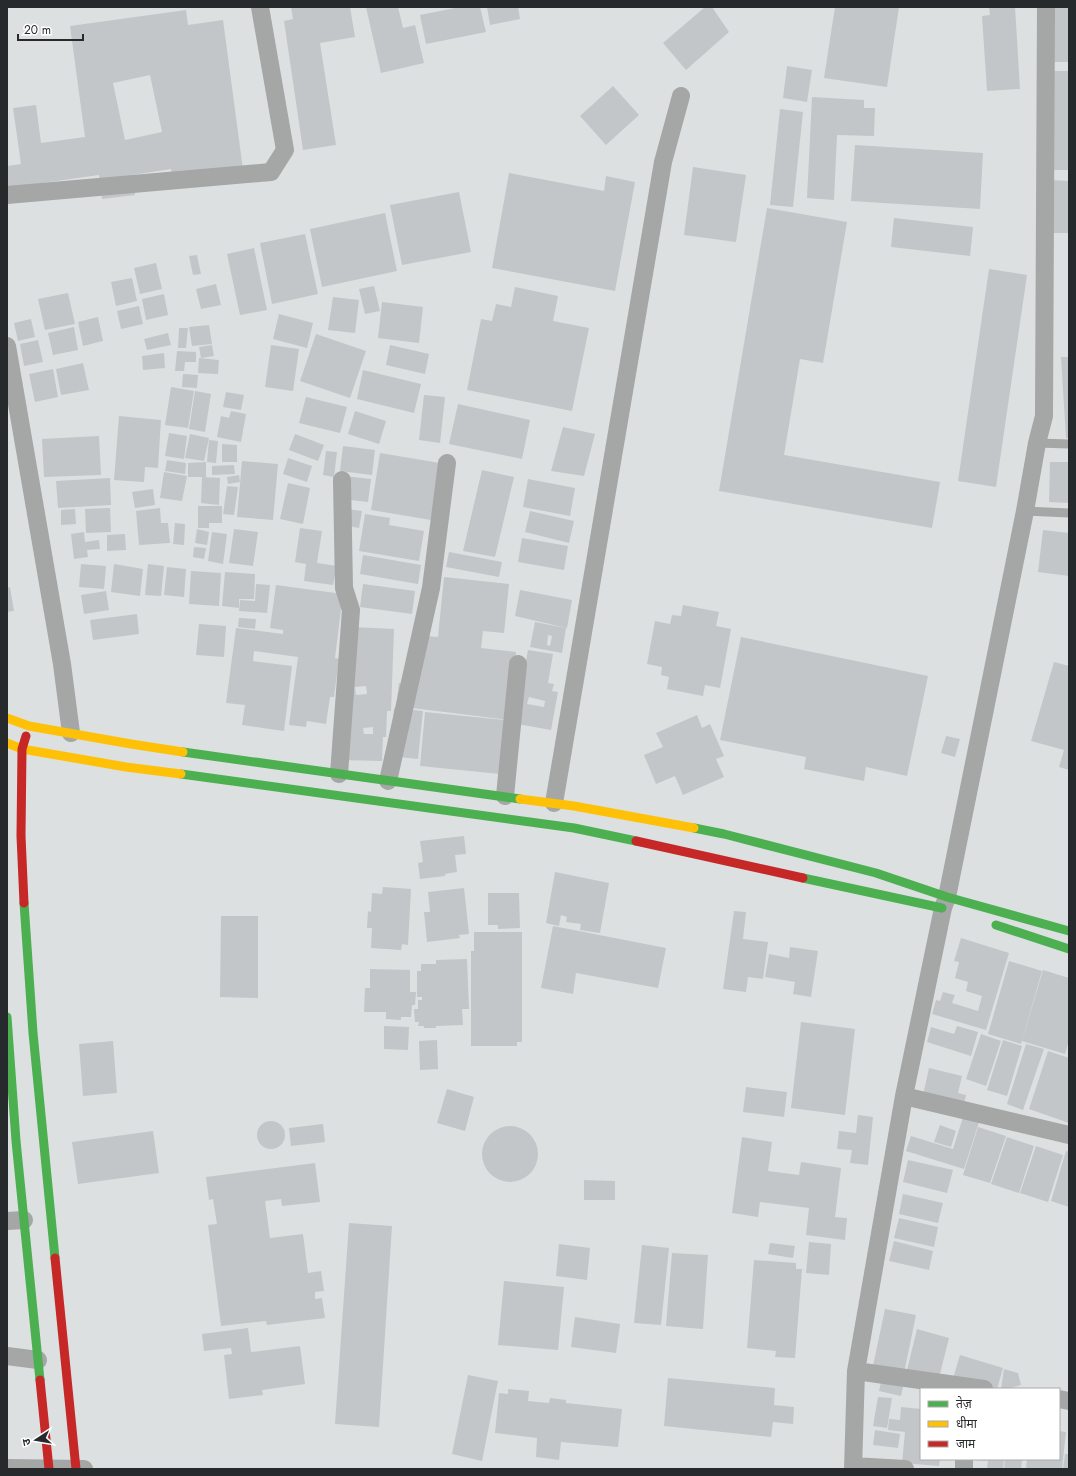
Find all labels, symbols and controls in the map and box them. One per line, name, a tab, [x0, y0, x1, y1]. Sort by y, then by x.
scale bar	[18, 16, 83, 42]
text: 20 m	[24, 21, 51, 39]
legend	[920, 1388, 1060, 1460]
text: तेज़	[956, 1395, 973, 1413]
text: धीमा	[956, 1415, 978, 1433]
north arrow	[16, 1420, 56, 1460]
text: जाम	[956, 1435, 976, 1453]
text: उ	[18, 1437, 35, 1447]

